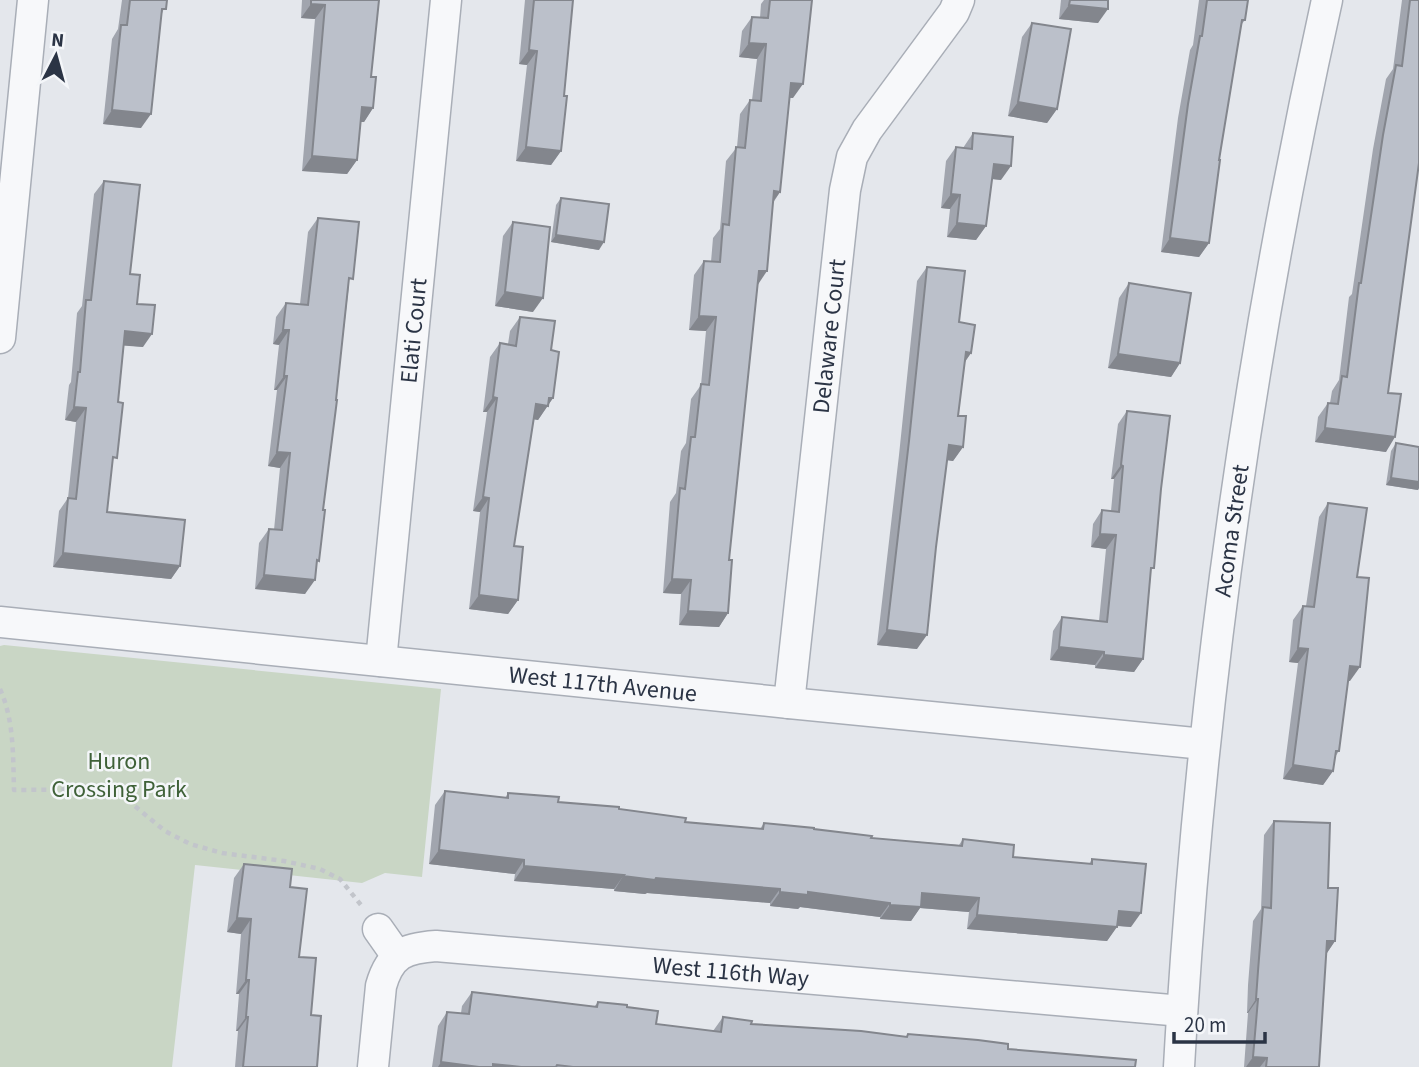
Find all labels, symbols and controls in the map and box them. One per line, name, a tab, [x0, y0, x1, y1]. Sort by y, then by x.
north arrow	[21, 21, 91, 91]
text: N	[50, 26, 65, 55]
street label: Delaware Court	[803, 257, 855, 415]
street label: Elati Court	[391, 276, 436, 385]
street label: Acoma Street	[1205, 462, 1258, 599]
street label: West 117th Avenue	[507, 657, 699, 711]
park label: Huron Crossing Park	[51, 744, 187, 807]
street label: West 116th Way	[651, 947, 811, 996]
scale bar	[1174, 1000, 1265, 1044]
text: 20 m	[1184, 1010, 1226, 1040]

